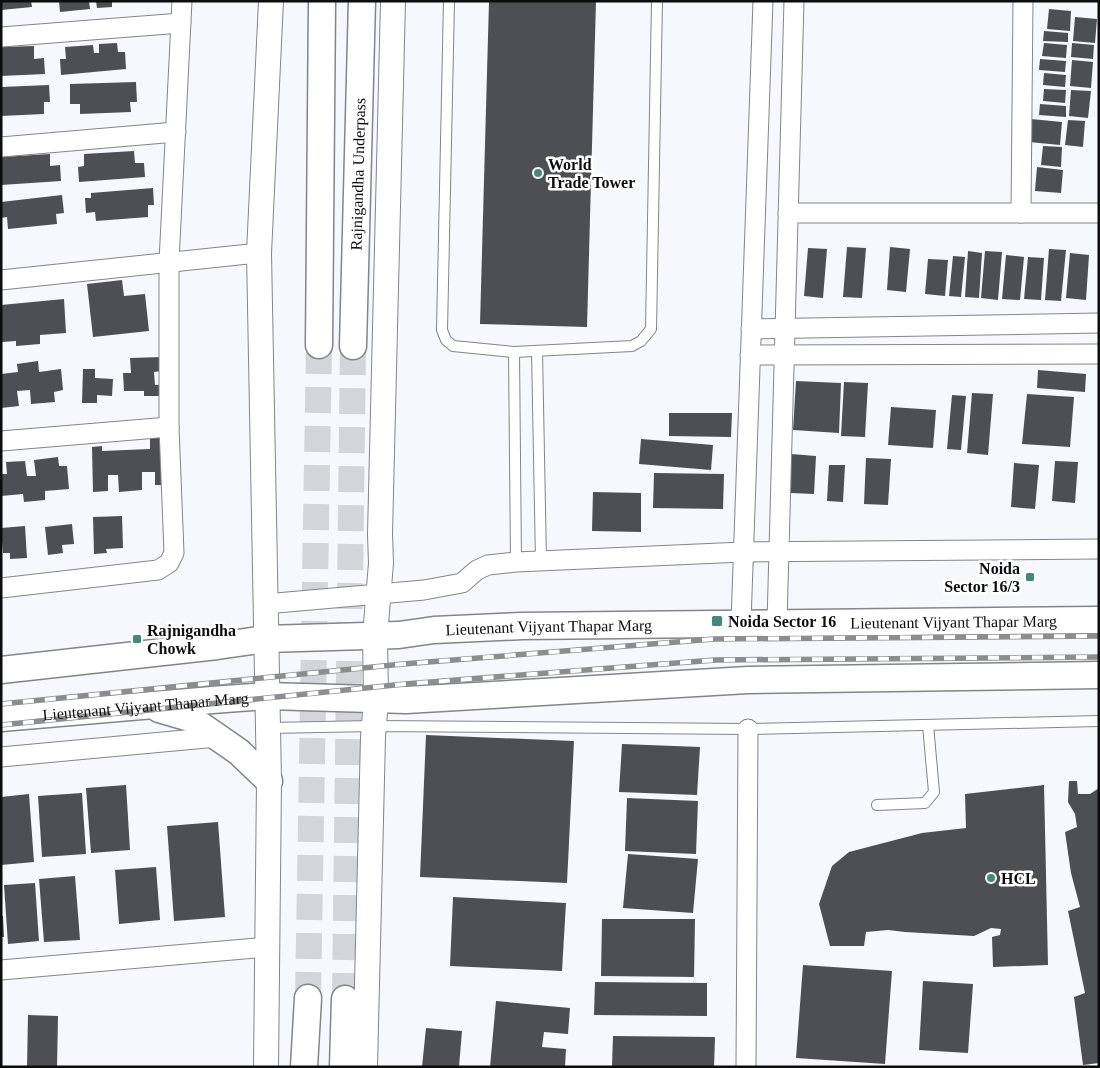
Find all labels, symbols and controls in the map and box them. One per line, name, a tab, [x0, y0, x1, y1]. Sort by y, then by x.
street label: Rajnigandha Underpass	[347, 98, 369, 251]
place label: World Trade Tower	[548, 156, 635, 191]
marker: World Trade Tower	[532, 167, 544, 179]
place label: Noida Sector 16/3	[944, 560, 1020, 595]
marker: Noida Sector 16/3	[1024, 571, 1036, 583]
street label: Lieutenant Vijyant Thapar Marg	[850, 612, 1057, 632]
place label: Noida Sector 16	[728, 613, 836, 630]
marker: Noida Sector 16	[710, 614, 724, 628]
street label: Lieutenant Vijyant Thapar Marg	[445, 617, 652, 638]
place label: Rajnigandha Chowk	[147, 622, 236, 657]
marker: Rajnigandha Chowk	[131, 633, 143, 645]
street label: Lieutenant Vijyant Thapar Marg	[42, 689, 249, 723]
place label: HCL	[1001, 870, 1036, 887]
marker: HCL	[985, 872, 997, 884]

